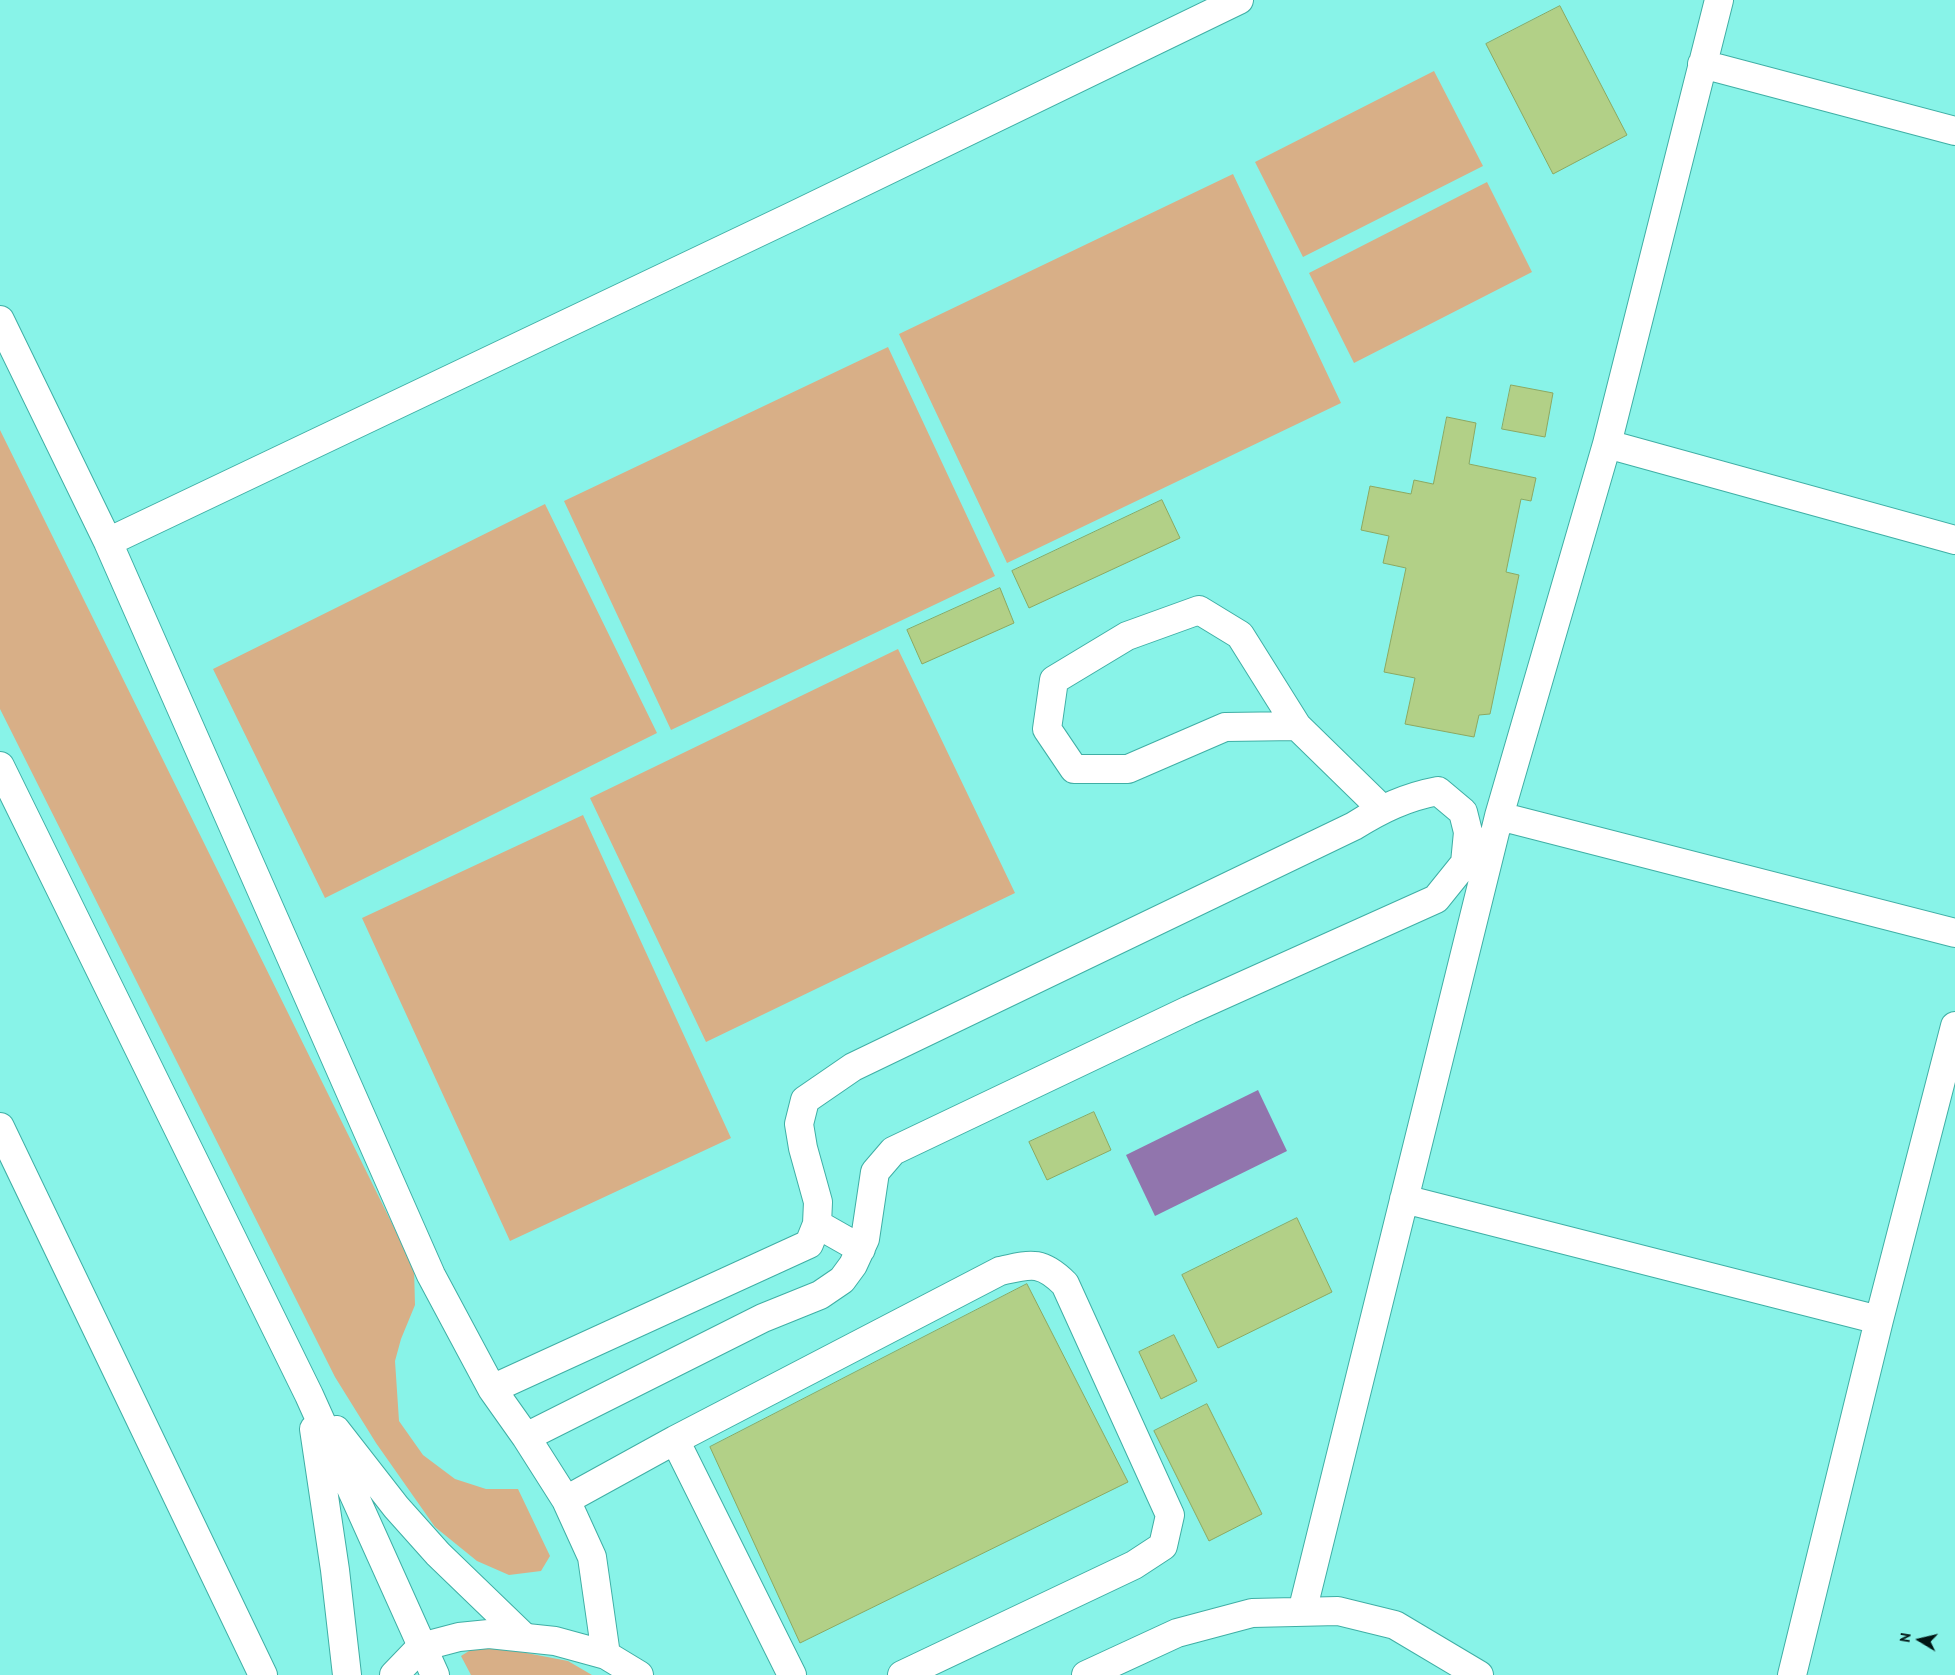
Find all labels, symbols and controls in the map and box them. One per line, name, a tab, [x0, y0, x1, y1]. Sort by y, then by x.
north arrow	[1895, 1615, 1945, 1665]
text: N	[1896, 1632, 1915, 1644]

